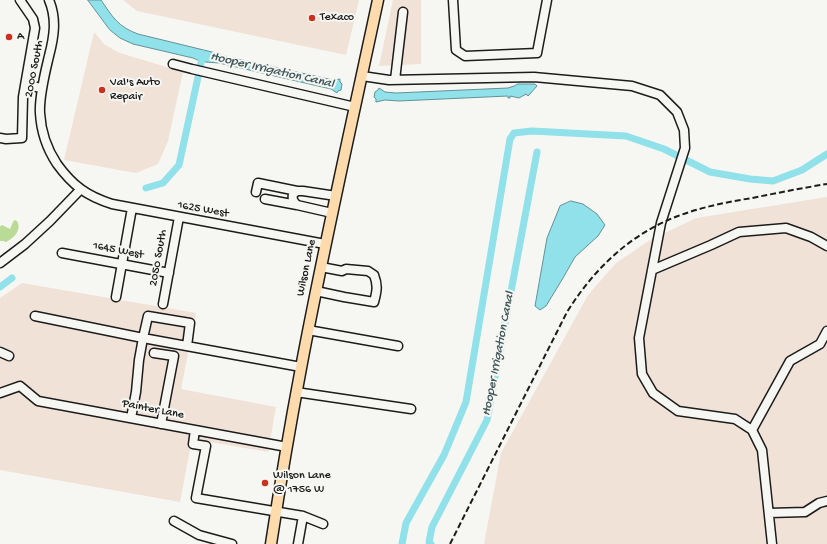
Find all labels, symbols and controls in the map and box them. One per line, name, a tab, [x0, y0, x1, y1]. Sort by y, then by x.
place label: Texaco	[320, 11, 354, 25]
marker: Texaco	[307, 13, 317, 23]
place label: A	[17, 30, 24, 44]
marker: A	[4, 32, 14, 42]
street label: 2000 South	[22, 39, 48, 99]
water label: Hooper Irrigation Canal	[209, 49, 335, 93]
place label: Val's Auto Repair	[110, 76, 160, 104]
marker: Val's Auto Repair	[97, 85, 107, 95]
street label: 1625 West	[176, 198, 230, 222]
street label: 2050 South	[147, 228, 171, 288]
street label: Wilson Lane	[294, 238, 320, 298]
street label: 1645 West	[91, 239, 145, 263]
water label: Hooper Irrigation Canal	[479, 291, 519, 417]
street label: Painter Lane	[121, 397, 185, 423]
place label: Wilson Lane @ 1756 W	[273, 469, 331, 497]
marker: Wilson Lane @ 1756 W	[260, 478, 270, 488]

